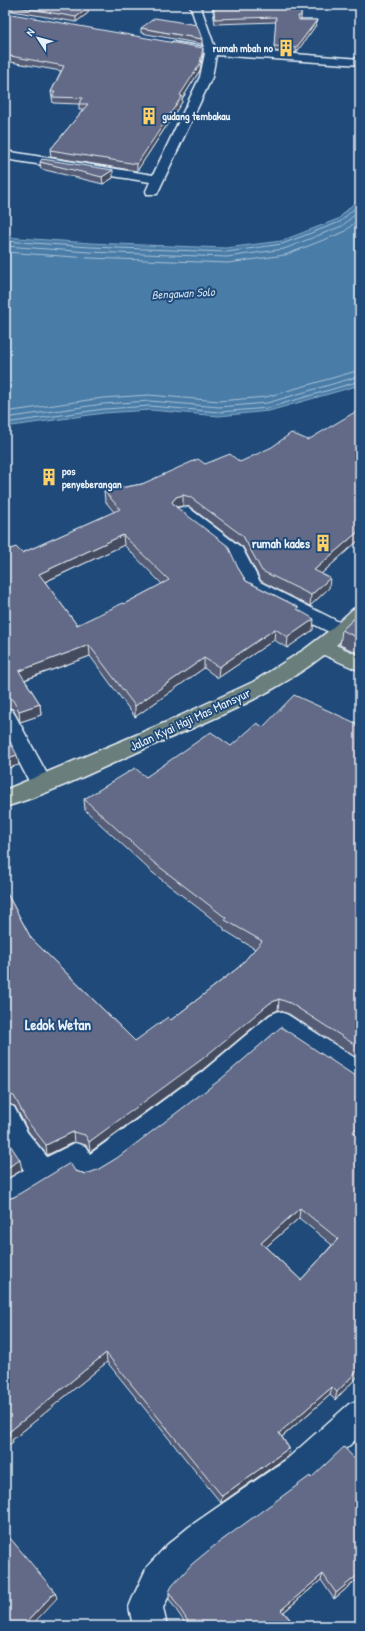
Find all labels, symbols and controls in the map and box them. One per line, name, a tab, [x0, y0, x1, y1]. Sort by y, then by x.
north arrow	[18, 18, 58, 58]
text: N	[23, 26, 37, 39]
building icon: rumah mbah no	[276, 38, 296, 58]
place label: rumah mbah no	[213, 41, 274, 55]
building icon: gudang tembakau	[139, 106, 159, 126]
place label: gudang tembakau	[162, 109, 231, 124]
water label: Bengawan Solo	[151, 283, 216, 303]
place label: pos penyeberangan	[62, 464, 122, 492]
building icon: pos penyeberangan	[39, 467, 59, 487]
building icon: rumah kades	[313, 533, 333, 553]
place label: rumah kades	[252, 534, 310, 552]
street label: Jalan Kyai Haji Mas Mansyur	[127, 683, 253, 755]
district label: Ledok Wetan	[25, 1014, 91, 1035]

